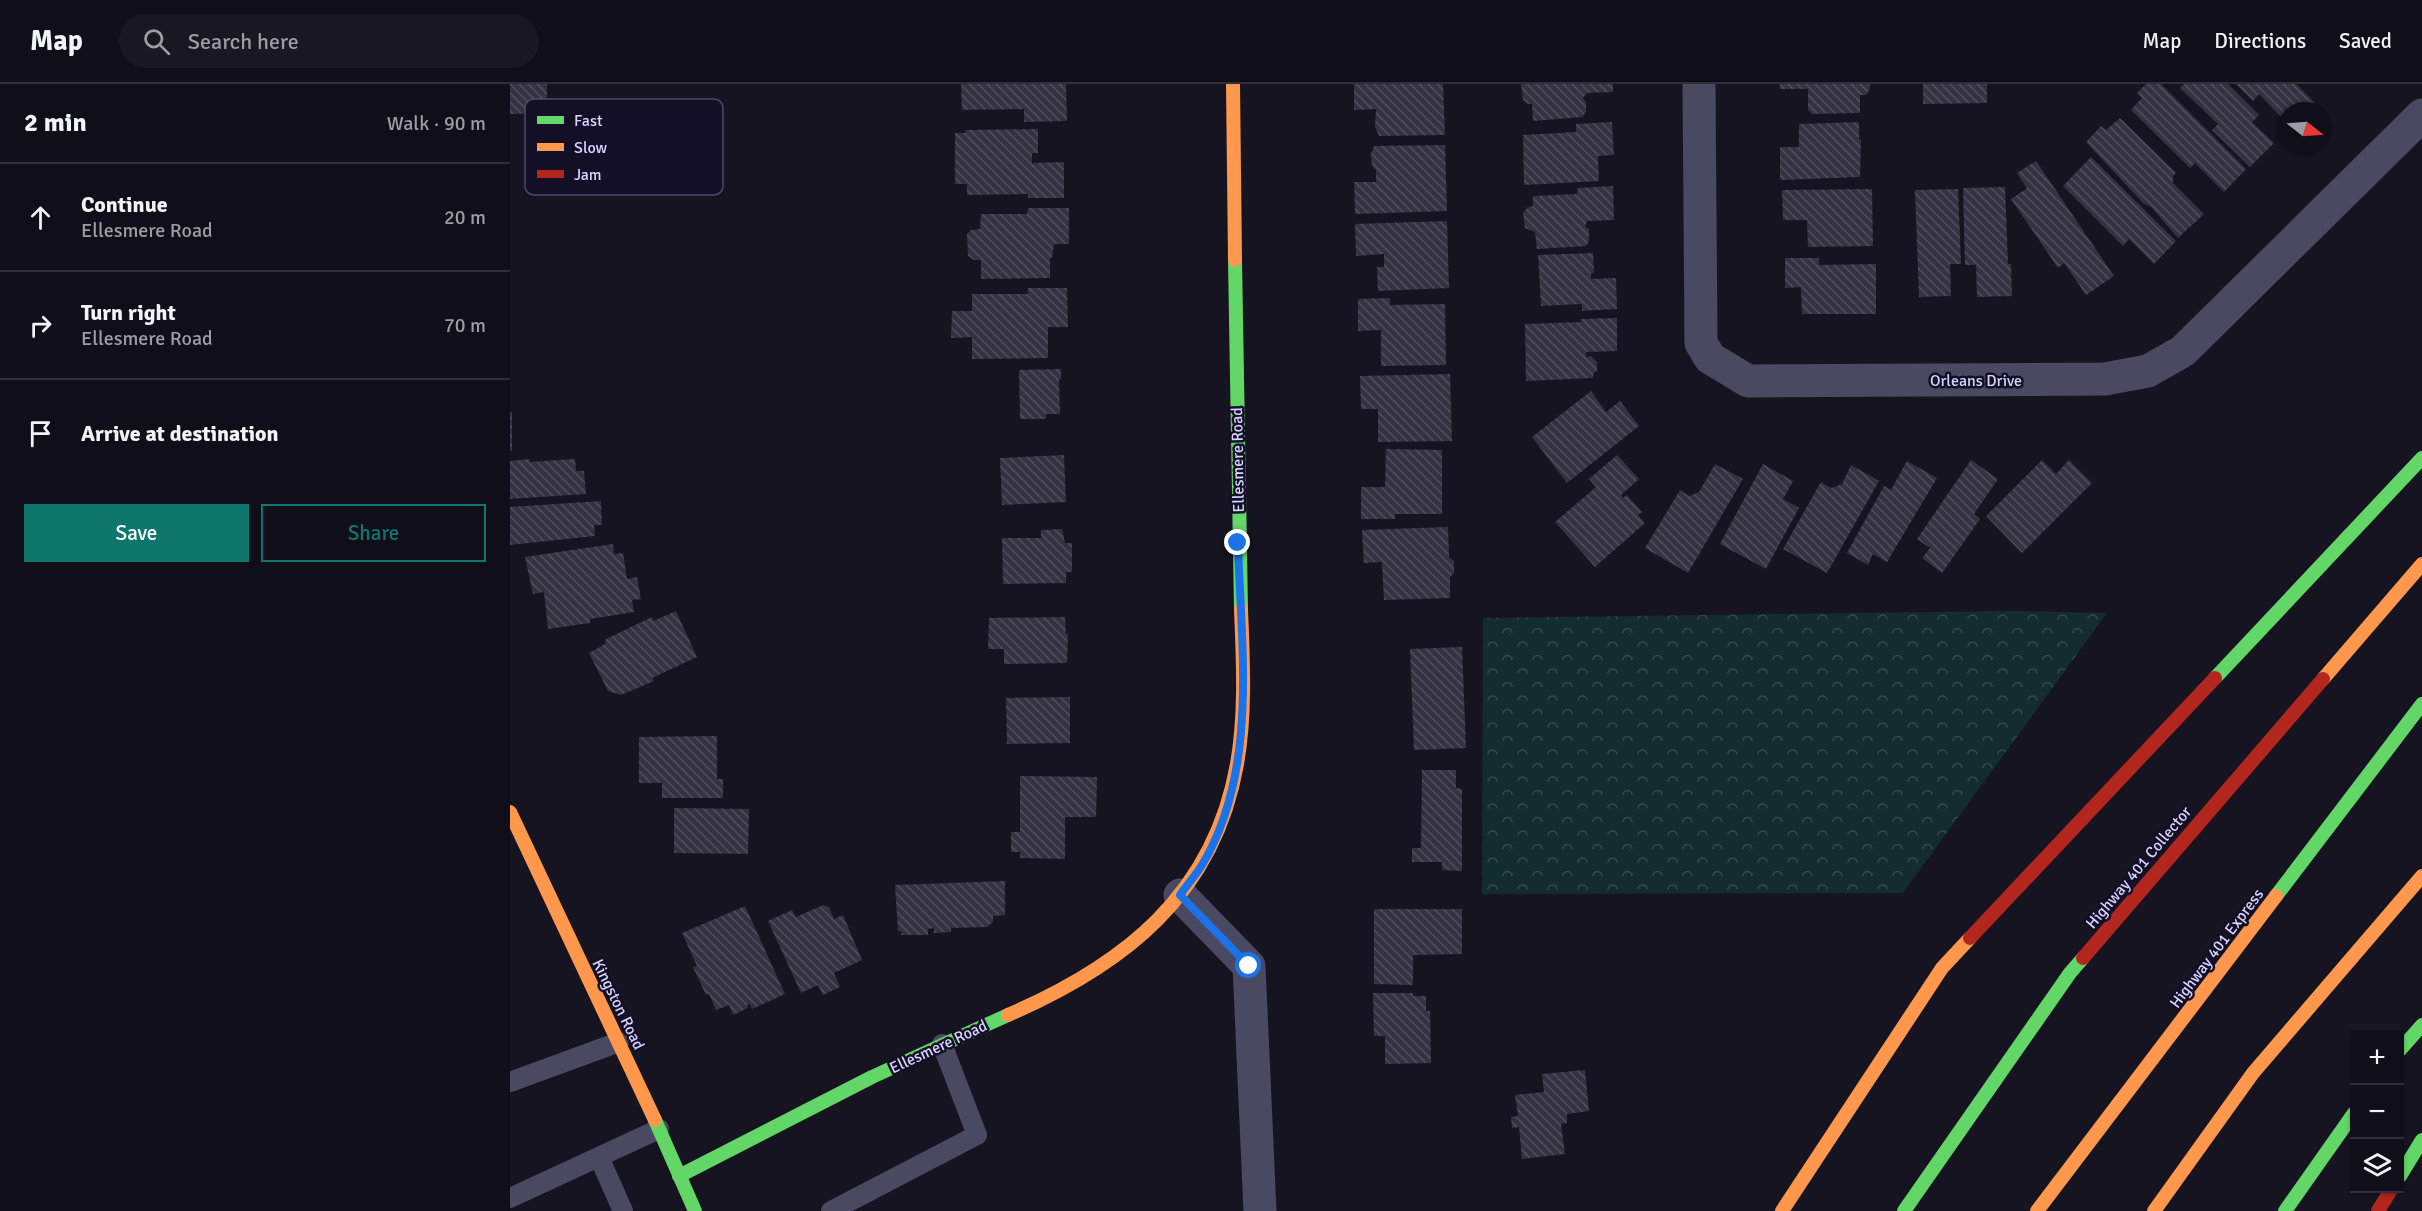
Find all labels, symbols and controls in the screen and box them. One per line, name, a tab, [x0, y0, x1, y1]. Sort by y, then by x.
search box	[119, 14, 539, 68]
text: Map	[30, 24, 83, 58]
icon: search	[140, 25, 173, 58]
text: Search here	[188, 28, 299, 55]
text: Map	[2143, 28, 2181, 54]
text: Directions	[2214, 28, 2306, 54]
text: Saved	[2339, 28, 2392, 54]
legend	[525, 99, 723, 195]
north arrow	[2278, 102, 2332, 156]
text: 2 min	[24, 107, 87, 139]
text: Walk · 90 m	[387, 111, 486, 136]
text: Fast	[574, 111, 603, 131]
text: Slow	[574, 138, 608, 158]
text: Jam	[574, 165, 602, 185]
text: Continue	[81, 191, 168, 218]
icon: ahead	[24, 201, 57, 234]
text: 20 m	[444, 205, 486, 230]
text: Ellesmere Road	[81, 218, 213, 243]
text: Turn right	[81, 299, 176, 326]
icon: right	[24, 309, 57, 342]
text: 70 m	[444, 313, 486, 338]
text: Ellesmere Road	[81, 326, 213, 351]
street label: Orleans Drive	[1930, 371, 2022, 391]
street label: Ellesmere Road	[1227, 407, 1249, 513]
icon: arrive	[24, 417, 57, 450]
text: Arrive at destination	[81, 420, 278, 447]
button: Save	[24, 504, 249, 562]
button: Share	[261, 504, 486, 562]
route end	[1224, 529, 1250, 555]
street label: Highway 401 Collector	[2082, 802, 2196, 933]
street label: Highway 401 Express	[2165, 885, 2268, 1012]
route start	[1235, 952, 1261, 978]
street label: Kingston Road	[588, 956, 649, 1053]
street label: Ellesmere Road	[887, 1016, 990, 1078]
map controls	[2350, 1031, 2404, 1193]
button: +	[2350, 1031, 2404, 1085]
button: −	[2350, 1085, 2404, 1139]
button: layers	[2350, 1139, 2404, 1193]

